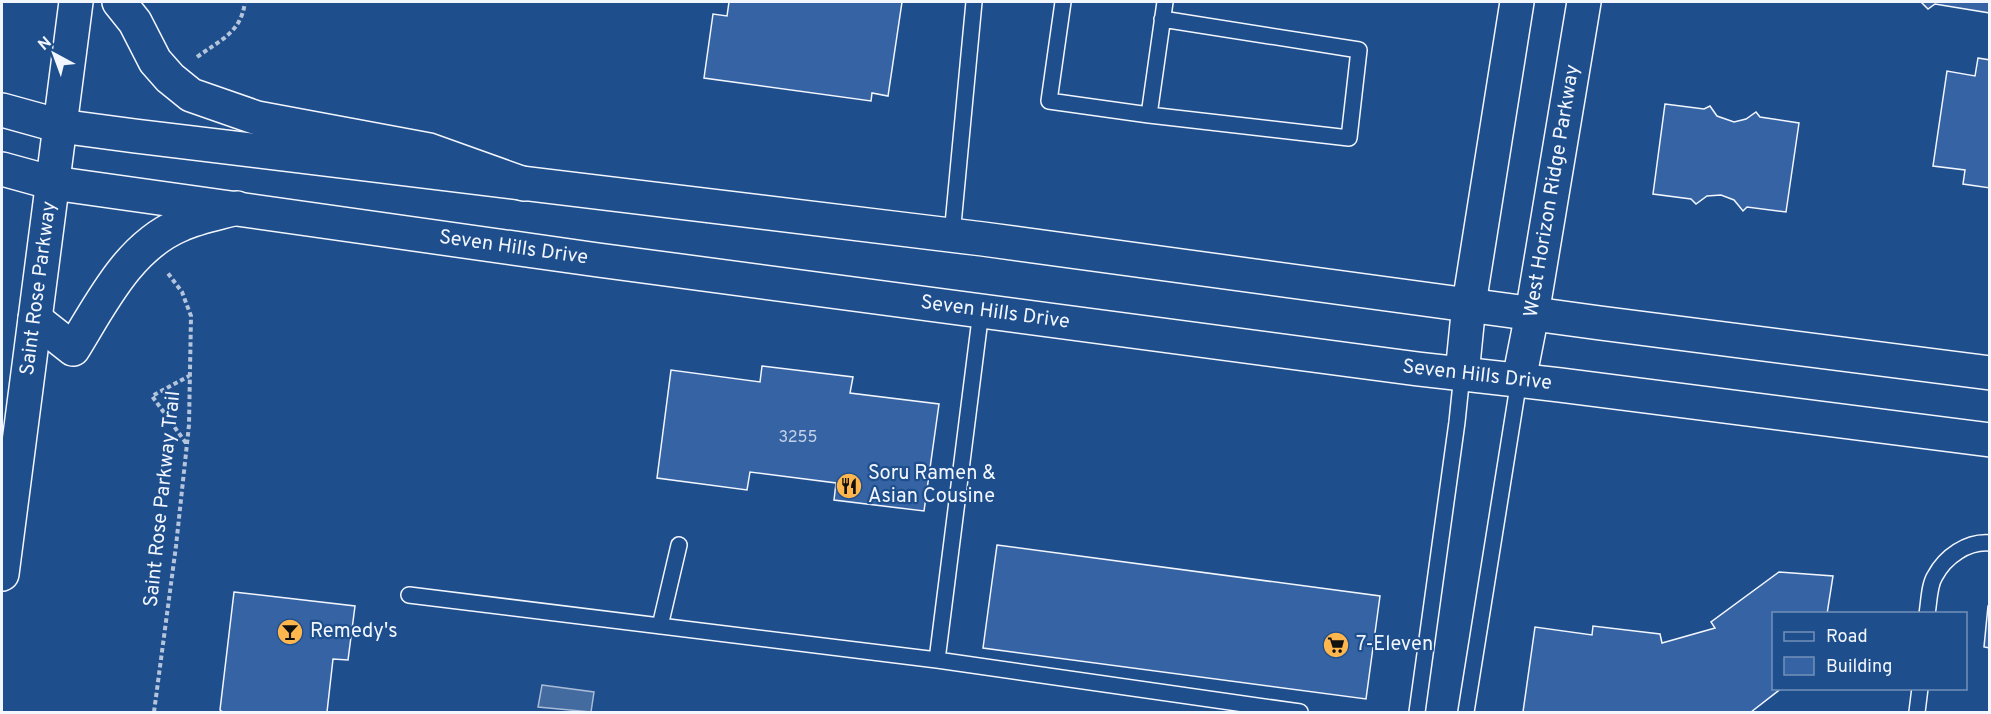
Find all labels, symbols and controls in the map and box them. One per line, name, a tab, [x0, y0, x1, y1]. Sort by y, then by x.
north arrow	[24, 24, 84, 84]
text: N	[35, 33, 56, 56]
street label: West Horizon Ridge Parkway	[1519, 63, 1586, 319]
street label: Saint Rose Parkway	[15, 200, 63, 377]
street label: Seven Hills Drive	[437, 225, 590, 271]
street label: Seven Hills Drive	[919, 290, 1071, 336]
street label: Seven Hills Drive	[1401, 354, 1553, 397]
street label: Saint Rose Parkway Trail	[139, 390, 187, 608]
house number: 3255	[779, 428, 817, 448]
place label: Soru Ramen & Asian Cousine	[868, 461, 996, 510]
restaurant icon: Soru Ramen & Asian Cousine	[834, 471, 864, 501]
legend	[1772, 612, 1967, 690]
bar icon: Remedy's	[275, 617, 305, 647]
place label: Remedy's	[310, 619, 398, 645]
text: Road	[1826, 626, 1868, 649]
supermarket icon: 7-Eleven	[1321, 630, 1351, 660]
place label: 7-Eleven	[1356, 632, 1433, 658]
text: Building	[1826, 656, 1892, 679]

